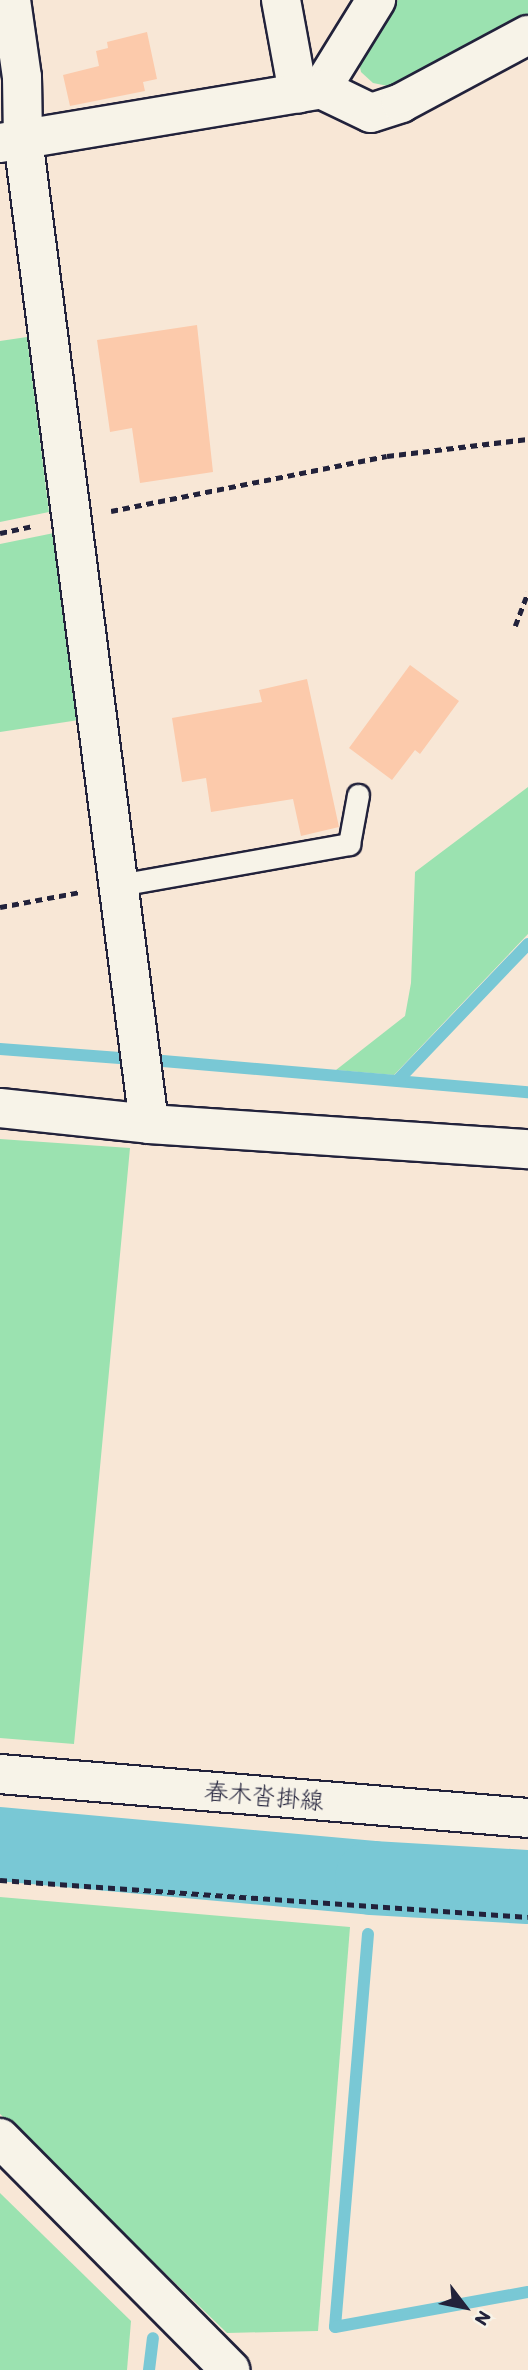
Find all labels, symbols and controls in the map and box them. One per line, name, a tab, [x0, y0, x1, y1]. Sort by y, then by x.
street label: 春木沓掛線	[203, 1776, 325, 1816]
north arrow	[430, 2272, 500, 2342]
text: N	[470, 2307, 496, 2330]

